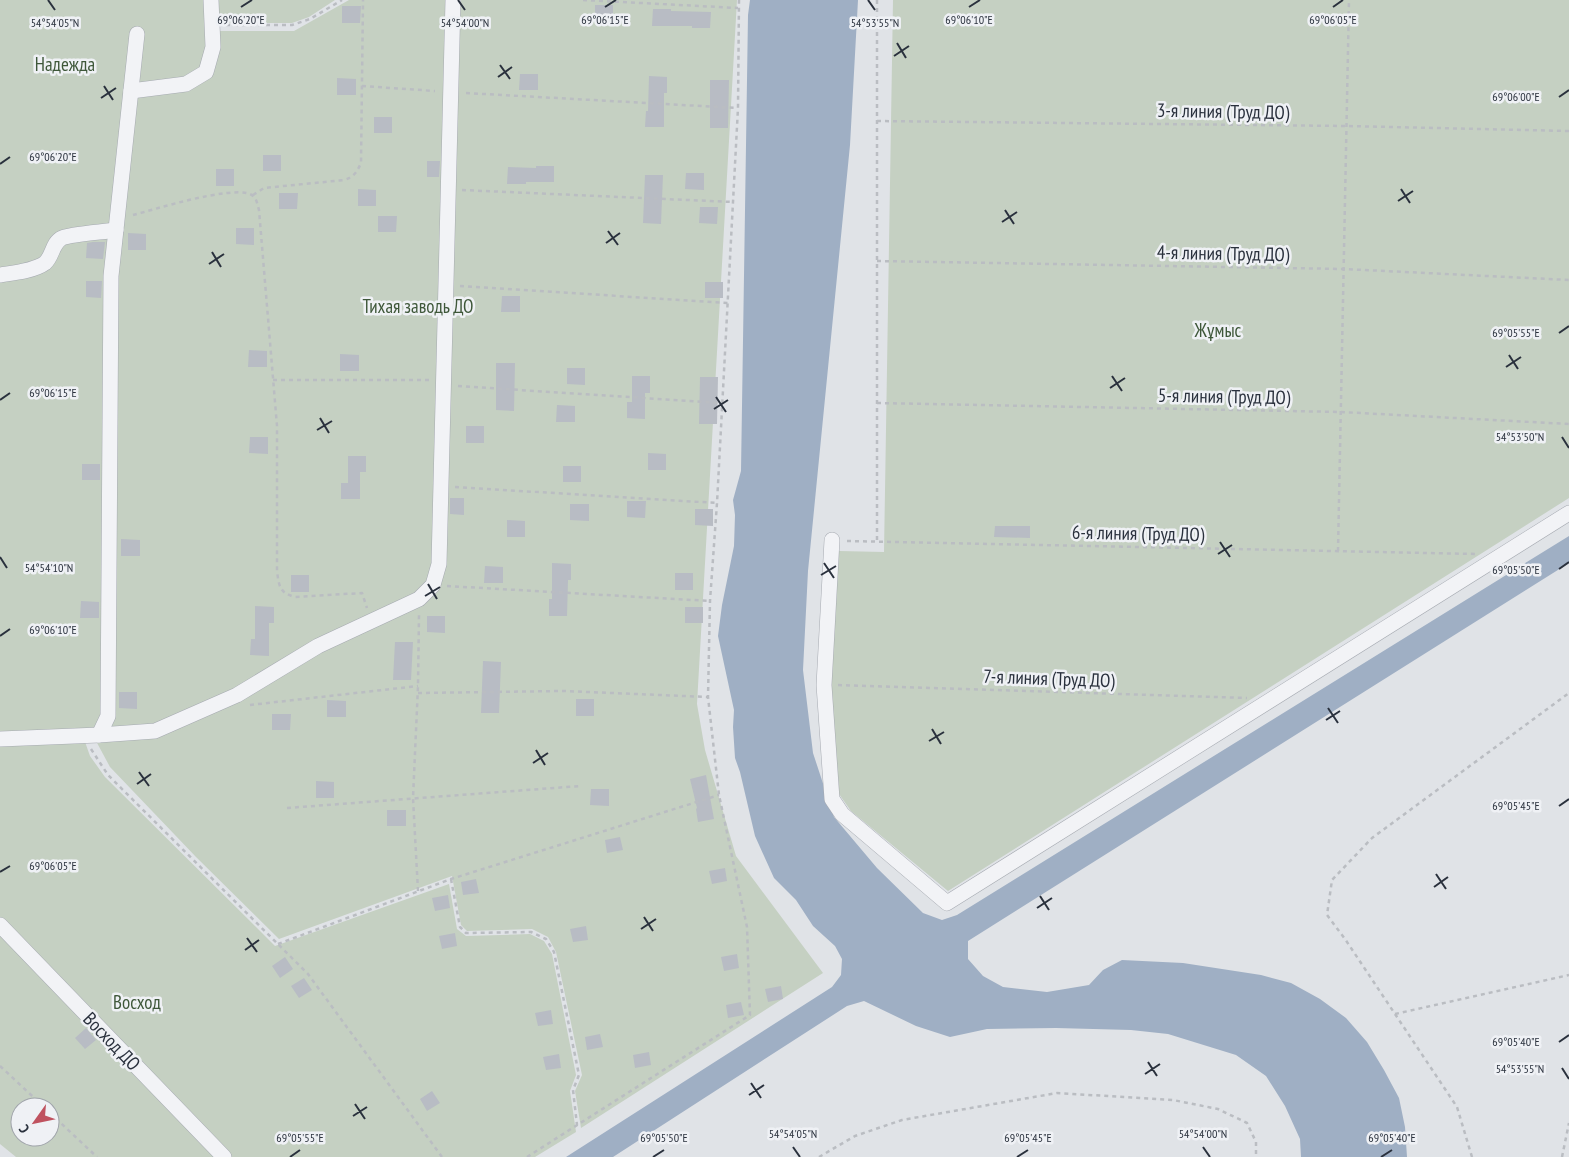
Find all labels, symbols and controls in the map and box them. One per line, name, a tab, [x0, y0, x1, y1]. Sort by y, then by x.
text: 69°06'20"E	[217, 12, 265, 27]
text: 69°06'15"E	[581, 12, 629, 27]
text: 69°06'10"E	[945, 12, 993, 27]
text: 69°06'05"E	[1309, 12, 1357, 27]
text: 54°54'05"N	[31, 15, 79, 30]
text: 54°54'00"N	[441, 15, 489, 30]
text: 54°53'55"N	[851, 15, 899, 30]
park label: Надежда	[35, 52, 95, 76]
text: 69°06'00"E	[1492, 89, 1540, 104]
street label: 3-я линия (Труд ДО)	[1157, 98, 1290, 124]
text: 69°06'20"E	[29, 149, 77, 164]
street label: 4-я линия (Труд ДО)	[1157, 240, 1290, 266]
park label: Тихая заводь ДО	[362, 294, 474, 318]
park label: Жұмыс	[1194, 318, 1242, 342]
text: 69°05'55"E	[1492, 325, 1540, 340]
street label: 5-я линия (Труд ДО)	[1158, 383, 1291, 409]
text: 69°06'15"E	[29, 385, 77, 400]
text: 54°53'50"N	[1496, 429, 1544, 444]
street label: 6-я линия (Труд ДО)	[1072, 520, 1205, 546]
text: 54°54'10"N	[25, 560, 73, 575]
text: 69°05'50"E	[1492, 562, 1540, 577]
text: 69°06'10"E	[29, 622, 77, 637]
street label: 7-я линия (Труд ДО)	[983, 664, 1116, 692]
text: 69°05'45"E	[1492, 798, 1540, 813]
text: 69°06'05"E	[29, 858, 77, 873]
park label: Восход	[113, 990, 162, 1014]
street label: Восход ДО	[78, 1007, 146, 1075]
text: 69°05'40"E	[1492, 1034, 1540, 1049]
text: 54°53'55"N	[1496, 1061, 1544, 1076]
north arrow	[10, 1097, 60, 1147]
text: С	[14, 1121, 33, 1137]
text: 54°54'05"N	[769, 1126, 817, 1141]
text: 54°54'00"N	[1179, 1126, 1227, 1141]
text: 69°05'55"E	[276, 1130, 324, 1145]
text: 69°05'50"E	[640, 1130, 688, 1145]
text: 69°05'45"E	[1004, 1130, 1052, 1145]
text: 69°05'40"E	[1368, 1130, 1416, 1145]

